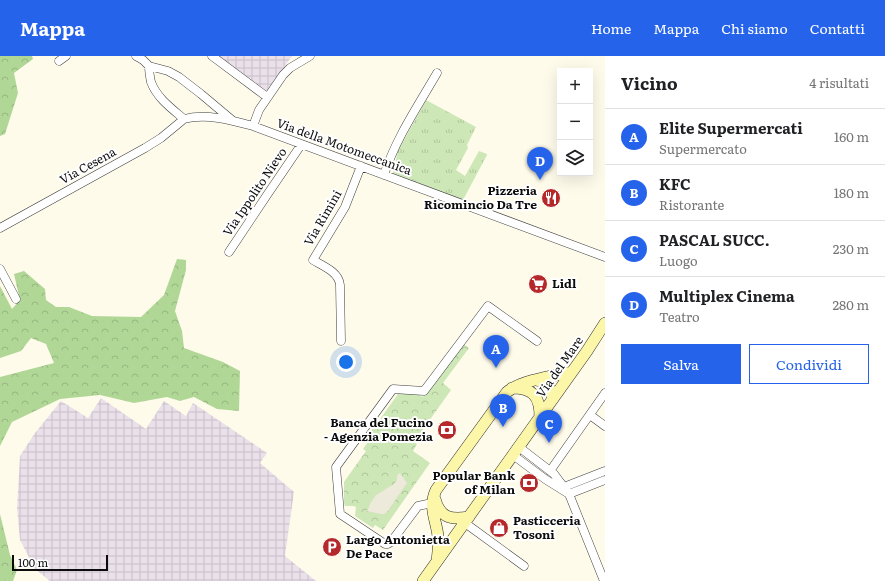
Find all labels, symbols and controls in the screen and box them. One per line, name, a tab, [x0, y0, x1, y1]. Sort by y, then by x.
text: Mappa	[20, 14, 85, 42]
text: Home	[591, 18, 631, 38]
text: Mappa	[653, 18, 699, 38]
text: Chi siamo	[721, 18, 788, 38]
text: Contatti	[810, 18, 865, 38]
map controls	[557, 68, 593, 176]
button: +	[557, 68, 593, 104]
text: Vicino	[621, 70, 678, 95]
text: 4 risultati	[809, 73, 869, 92]
button: −	[557, 104, 593, 140]
street label: Via della Motomeccanica	[274, 113, 415, 179]
text: Elite Supermercati	[659, 116, 803, 139]
text: A	[629, 127, 639, 146]
text: 160 m	[834, 127, 869, 146]
text: Supermercato	[659, 139, 747, 158]
button: layers	[557, 140, 593, 176]
street label: Via Cesena	[56, 142, 119, 188]
street label: Via Ippolito Nievo	[218, 144, 291, 239]
pin: D	[527, 147, 553, 180]
text: KFC	[659, 172, 691, 195]
place label: Pizzeria Ricomincio Da Tre	[424, 181, 537, 213]
text: B	[630, 183, 638, 202]
text: 180 m	[834, 183, 869, 202]
street label: Via Rimini	[299, 186, 345, 249]
restaurant icon: Pizzeria Ricomincio Da Tre	[540, 187, 562, 209]
text: Ristorante	[659, 195, 724, 214]
text: PASCAL SUCC.	[659, 228, 770, 251]
text: C	[629, 239, 639, 258]
text: 230 m	[833, 239, 869, 258]
text: Luogo	[659, 251, 698, 270]
supermarket icon: Lidl	[527, 273, 549, 295]
place label: Lidl	[552, 274, 577, 292]
text: Multiplex Cinema	[659, 284, 795, 307]
text: D	[629, 295, 639, 314]
text: 280 m	[833, 295, 869, 314]
text: Teatro	[659, 307, 700, 326]
street label: Via del Mare	[531, 332, 587, 401]
pin: A	[483, 335, 509, 368]
button: Salva	[621, 344, 741, 384]
button: Condividi	[749, 344, 869, 384]
your location	[336, 352, 356, 372]
pin: B	[490, 394, 516, 427]
pin: C	[536, 410, 562, 443]
place label: Banca del Fucino - Agenzia Pomezia	[324, 413, 434, 445]
bank icon: Banca del Fucino - Agenzia Pomezia	[436, 419, 458, 441]
place label: Popular Bank of Milan	[432, 466, 516, 498]
bank icon: Popular Bank of Milan	[518, 472, 540, 494]
place label: Pasticceria Tosoni	[513, 511, 581, 543]
shop icon: Pasticceria Tosoni	[488, 517, 510, 539]
place label: Largo Antonietta De Pace	[346, 530, 450, 562]
parking icon: Largo Antonietta De Pace	[321, 536, 343, 558]
scale bar	[12, 553, 108, 572]
text: 100 m	[18, 554, 48, 570]

